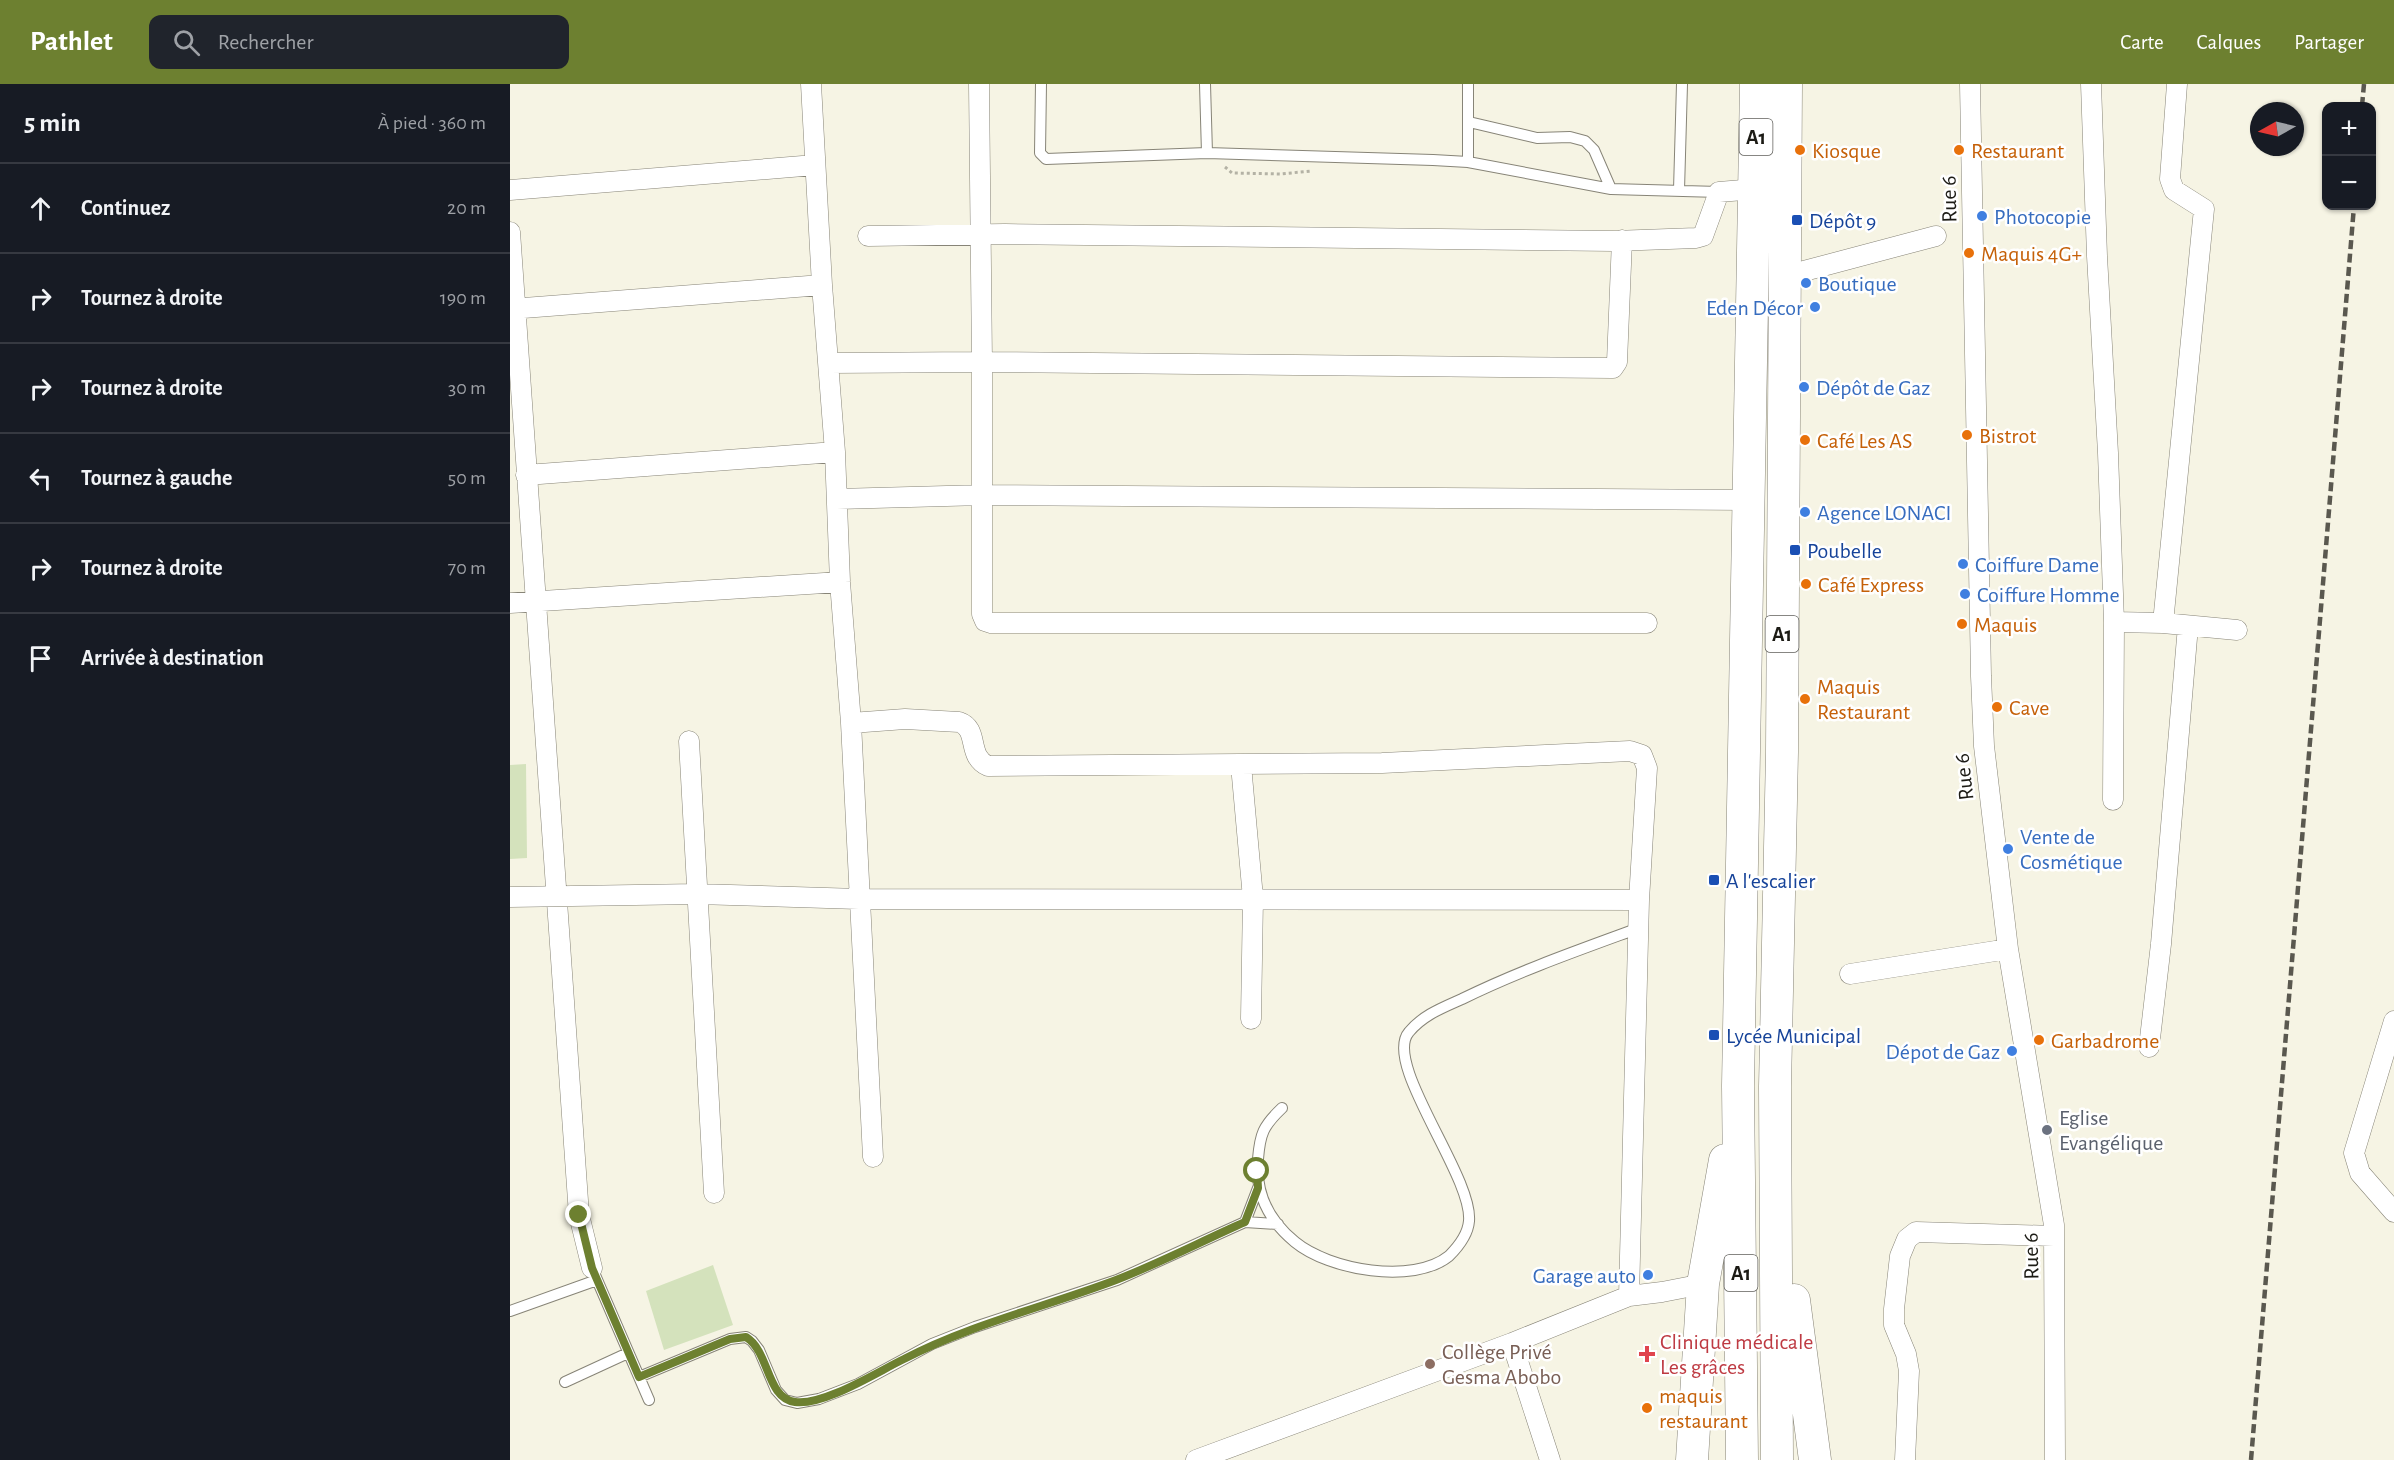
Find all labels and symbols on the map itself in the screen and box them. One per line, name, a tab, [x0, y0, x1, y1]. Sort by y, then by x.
north arrow	[2250, 102, 2304, 156]
road number: A1	[1740, 119, 1772, 155]
place label: Kiosque	[1812, 140, 1881, 162]
place label: Restaurant	[1971, 140, 2064, 162]
marker: Kiosque	[1793, 143, 1807, 157]
marker: Restaurant	[1952, 143, 1966, 157]
street label: Rue 6	[1938, 175, 1960, 223]
place label: Photocopie	[1994, 206, 2091, 228]
marker: Photocopie	[1975, 209, 1989, 223]
place label: Dépôt 9	[1809, 210, 1876, 232]
marker: Dépôt 9	[1790, 213, 1804, 227]
place label: Maquis 4G+	[1981, 243, 2082, 265]
marker: Maquis 4G+	[1962, 246, 1976, 260]
place label: Boutique	[1818, 273, 1897, 295]
marker: Boutique	[1799, 276, 1813, 290]
place label: Eden Décor	[1706, 297, 1803, 319]
marker: Eden Décor	[1808, 300, 1822, 314]
place label: Dépôt de Gaz	[1816, 377, 1930, 399]
marker: Dépôt de Gaz	[1797, 380, 1811, 394]
place label: Bistrot	[1979, 425, 2036, 447]
marker: Bistrot	[1960, 428, 1974, 442]
place label: Café Les AS	[1817, 430, 1912, 452]
marker: Café Les AS	[1798, 433, 1812, 447]
place label: Agence LONACI	[1817, 502, 1951, 524]
marker: Agence LONACI	[1798, 505, 1812, 519]
place label: Poubelle	[1807, 540, 1882, 562]
marker: Poubelle	[1788, 543, 1802, 557]
place label: Coiffure Dame	[1975, 554, 2099, 576]
marker: Coiffure Dame	[1956, 557, 1970, 571]
place label: Café Express	[1818, 574, 1924, 596]
marker: Café Express	[1799, 577, 1813, 591]
place label: Coiffure Homme	[1977, 584, 2120, 606]
marker: Coiffure Homme	[1958, 587, 1972, 601]
place label: Maquis	[1974, 614, 2037, 636]
road number: A1	[1766, 616, 1798, 652]
marker: Maquis	[1955, 617, 1969, 631]
place label: Maquis Restaurant	[1817, 676, 1910, 723]
marker: Maquis Restaurant	[1798, 692, 1812, 706]
place label: Cave	[2009, 697, 2049, 719]
marker: Cave	[1990, 700, 2004, 714]
street label: Rue 6	[1951, 752, 1977, 801]
place label: Vente de Cosmétique	[2020, 826, 2123, 873]
marker: Vente de Cosmétique	[2001, 842, 2015, 856]
place label: A l'escalier	[1726, 870, 1815, 892]
marker: A l'escalier	[1707, 873, 1721, 887]
place label: Lycée Municipal	[1726, 1025, 1861, 1047]
marker: Lycée Municipal	[1707, 1028, 1721, 1042]
place label: Garbadrome	[2051, 1030, 2159, 1052]
marker: Garbadrome	[2032, 1033, 2046, 1047]
place label: Dépot de Gaz	[1886, 1041, 2000, 1063]
marker: Dépot de Gaz	[2005, 1044, 2019, 1058]
place label: Eglise Evangélique	[2059, 1107, 2163, 1154]
marker: Eglise Evangélique	[2040, 1123, 2054, 1137]
route start	[1243, 1157, 1269, 1183]
route end	[565, 1201, 591, 1227]
street label: Rue 6	[2020, 1232, 2042, 1280]
road number: A1	[1724, 1255, 1758, 1291]
place label: Garage auto	[1533, 1265, 1636, 1287]
marker: Garage auto	[1641, 1268, 1655, 1282]
place label: Clinique médicale Les grâces	[1660, 1331, 1814, 1378]
place label: Collège Privé Gesma Abobo	[1442, 1341, 1561, 1388]
marker: Clinique médicale Les grâces	[1638, 1345, 1656, 1363]
marker: Collège Privé Gesma Abobo	[1423, 1357, 1437, 1371]
place label: maquis restaurant	[1659, 1385, 1748, 1432]
marker: maquis restaurant	[1640, 1401, 1654, 1415]

